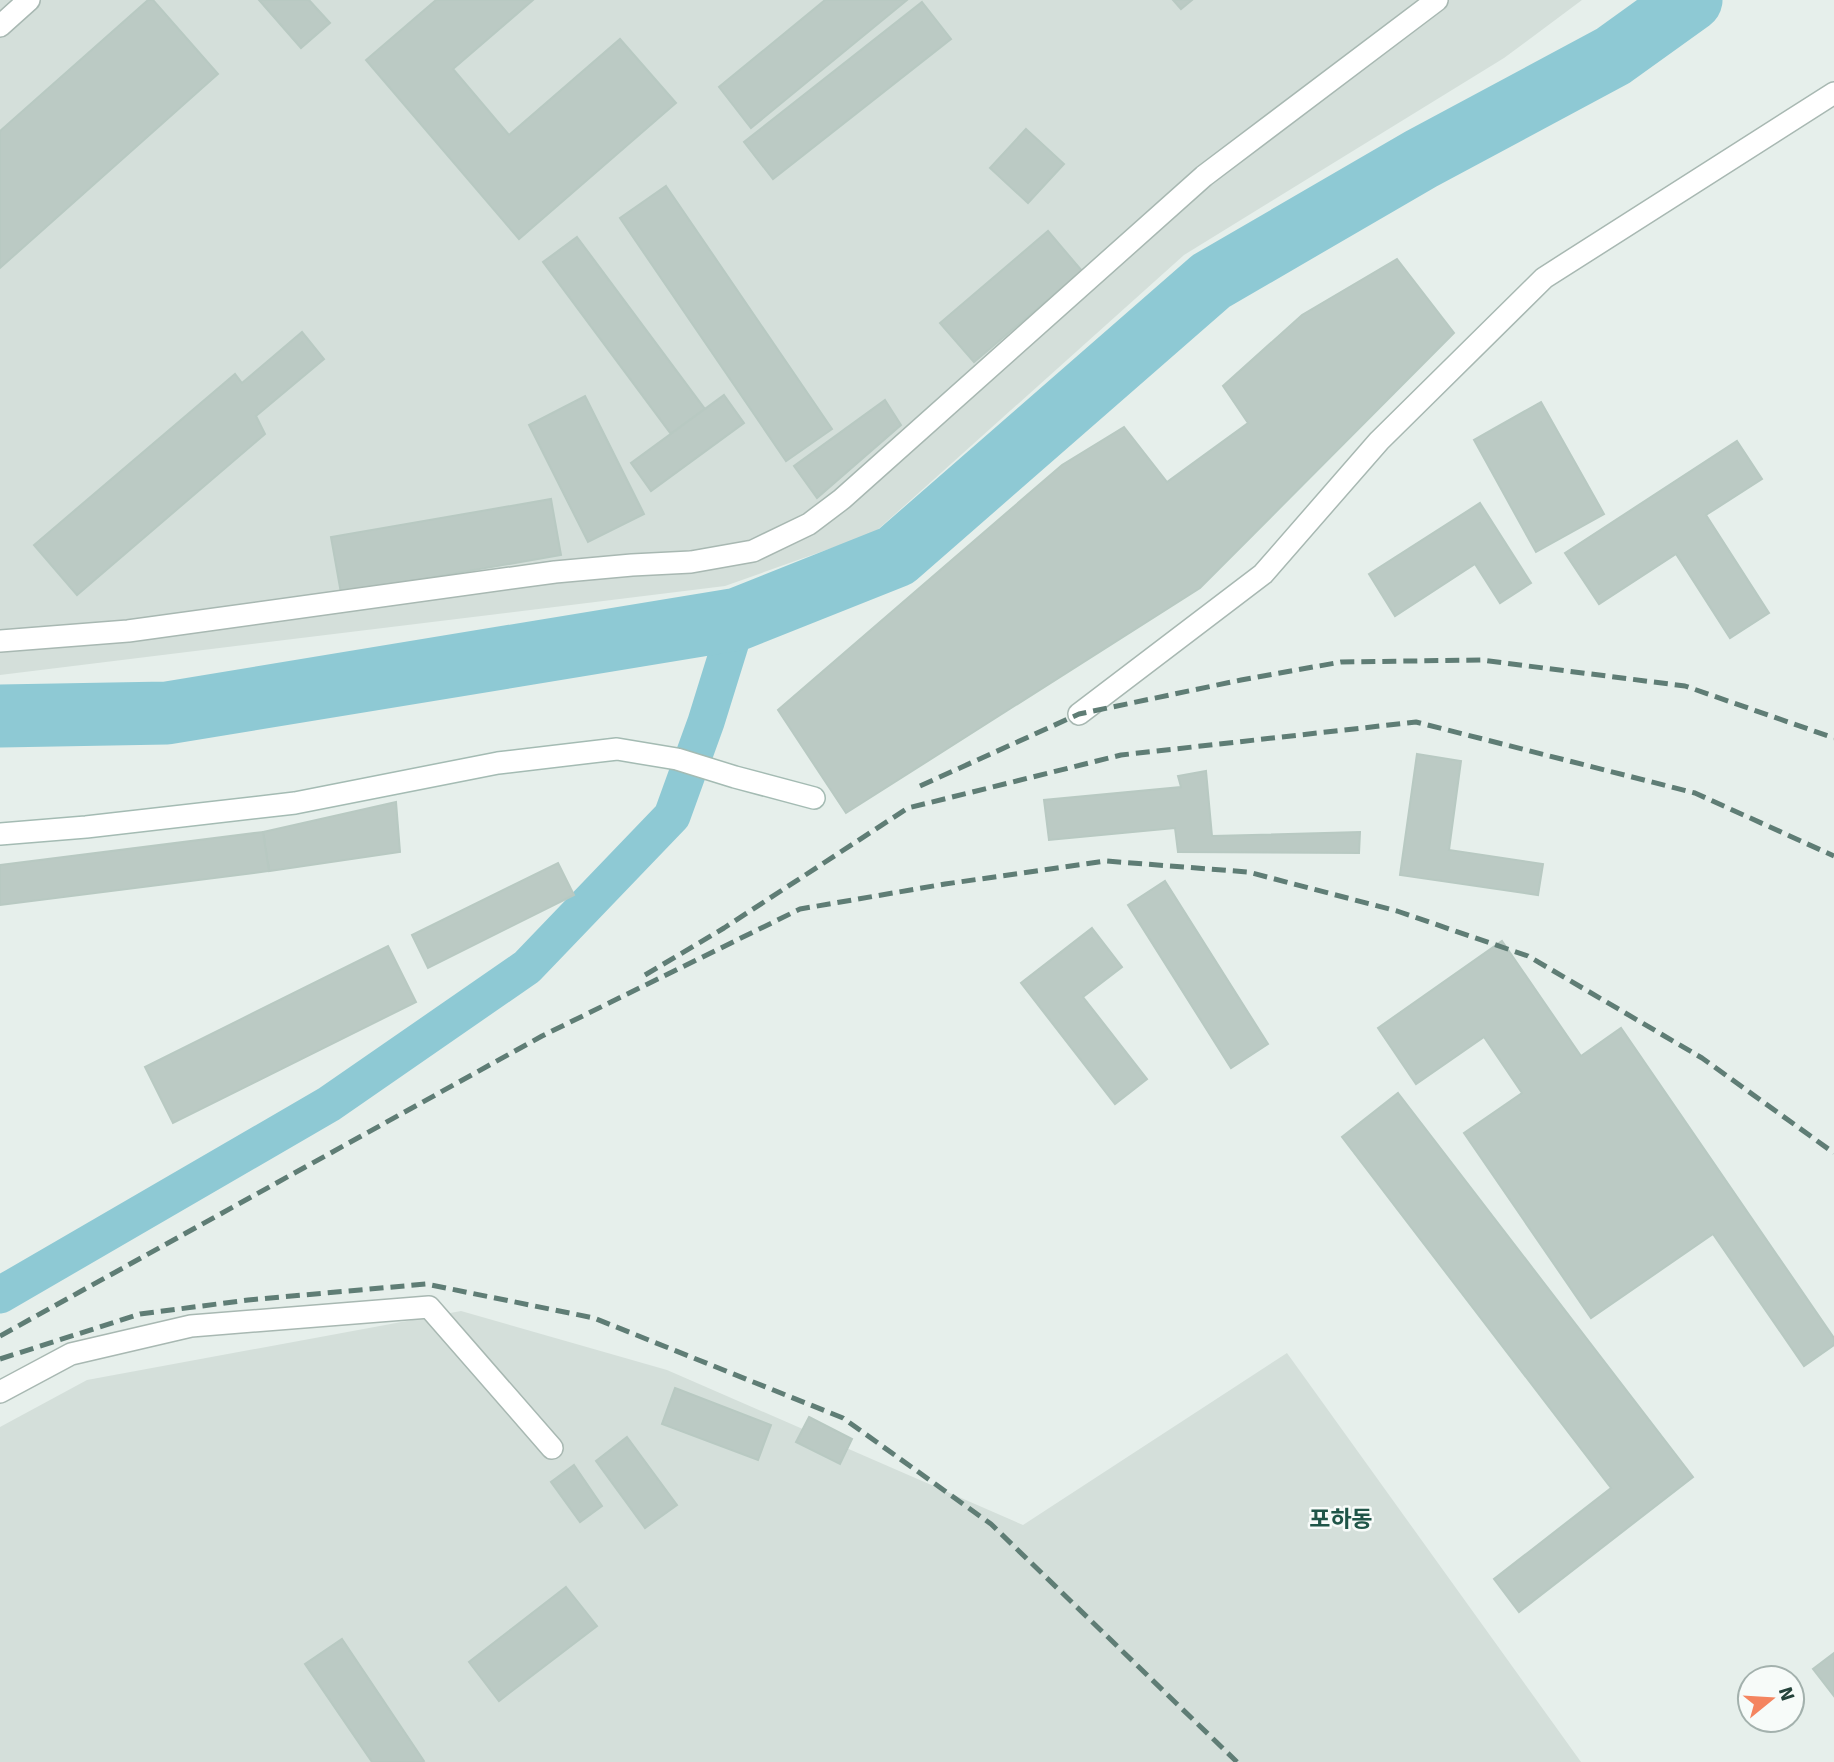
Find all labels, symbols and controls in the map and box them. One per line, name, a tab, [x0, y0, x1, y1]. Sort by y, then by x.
district label: 포하동	[1309, 1505, 1373, 1534]
north arrow	[1736, 1664, 1806, 1734]
text: N	[1773, 1684, 1800, 1704]

